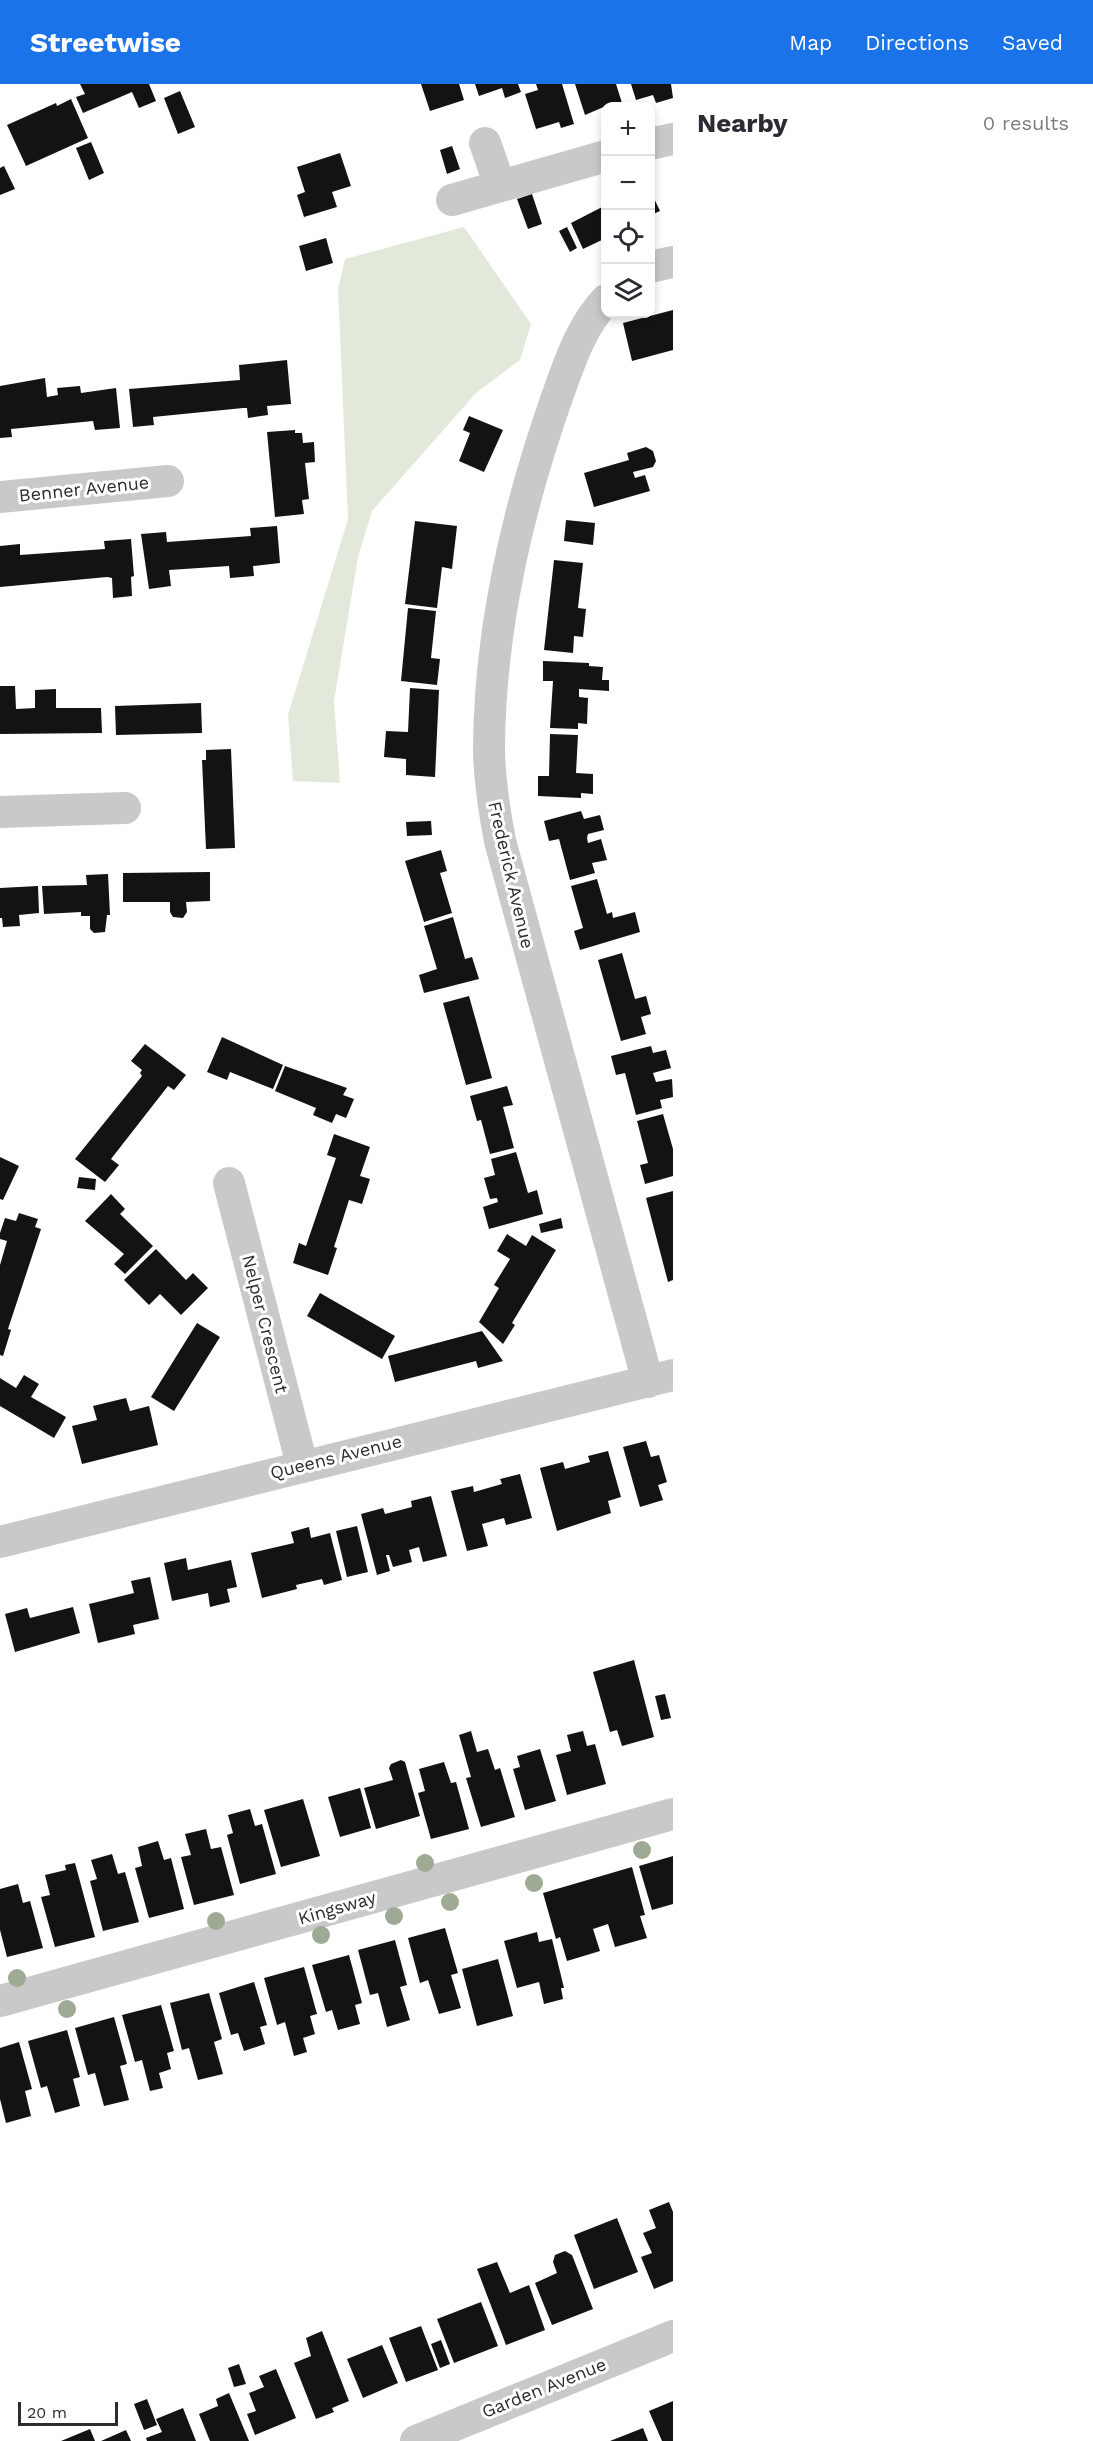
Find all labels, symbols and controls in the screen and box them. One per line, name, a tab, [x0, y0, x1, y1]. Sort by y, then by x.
text: Streetwise	[30, 26, 181, 59]
text: Map	[789, 30, 832, 55]
text: Directions	[865, 30, 969, 55]
text: Saved	[1002, 30, 1063, 55]
map controls	[601, 102, 655, 318]
button: +	[601, 102, 655, 156]
text: Nearby	[697, 108, 788, 138]
text: 0 results	[983, 111, 1069, 135]
button: −	[601, 156, 655, 210]
button: locate	[601, 210, 655, 264]
button: layers	[601, 264, 655, 318]
street label: Benner Avenue	[18, 471, 150, 506]
street label: Frederick Avenue	[484, 799, 539, 951]
street label: Nelper Crescent	[238, 1252, 293, 1396]
street label: Queens Avenue	[268, 1430, 404, 1483]
street label: Kingsway	[295, 1886, 379, 1929]
street label: Garden Avenue	[479, 2353, 609, 2422]
scale bar	[18, 2399, 118, 2426]
text: 20 m	[27, 2403, 67, 2422]

